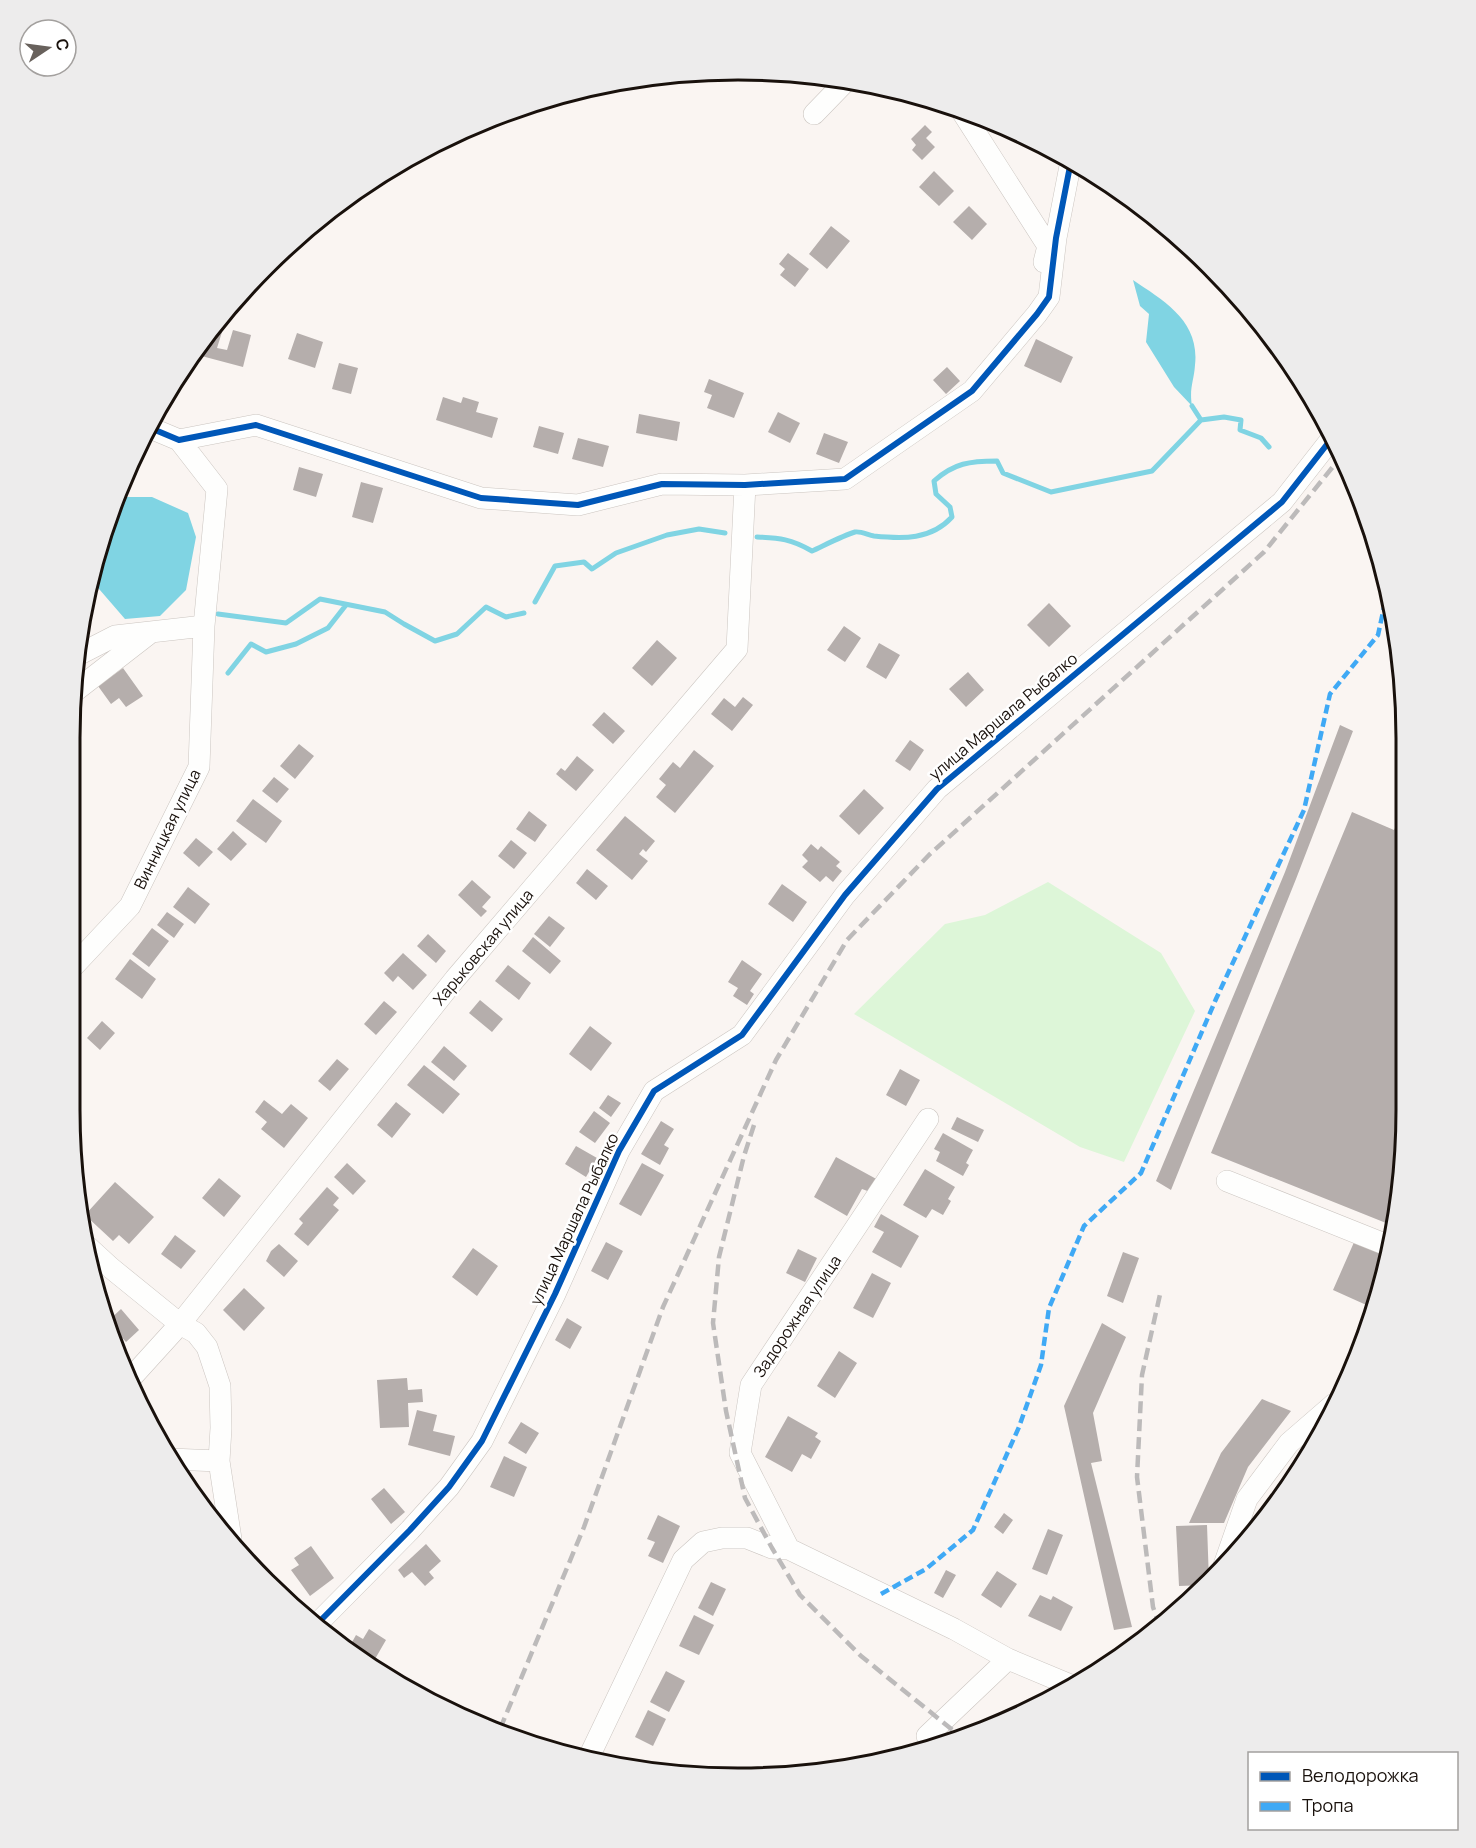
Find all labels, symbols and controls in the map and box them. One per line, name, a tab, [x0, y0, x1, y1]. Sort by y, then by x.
north arrow	[18, 18, 78, 78]
text: С	[51, 36, 75, 53]
street label: улица Маршала Рыбалко	[924, 647, 1082, 785]
street label: Винницкая улица	[128, 765, 206, 893]
street label: Харьковская улица	[428, 884, 538, 1010]
street label: улица Маршала Рыбалко	[524, 1129, 624, 1309]
street label: Задорожная улица	[748, 1251, 846, 1381]
legend	[1248, 1752, 1458, 1830]
text: Велодорожка	[1302, 1763, 1419, 1787]
text: Тропа	[1302, 1793, 1353, 1817]

